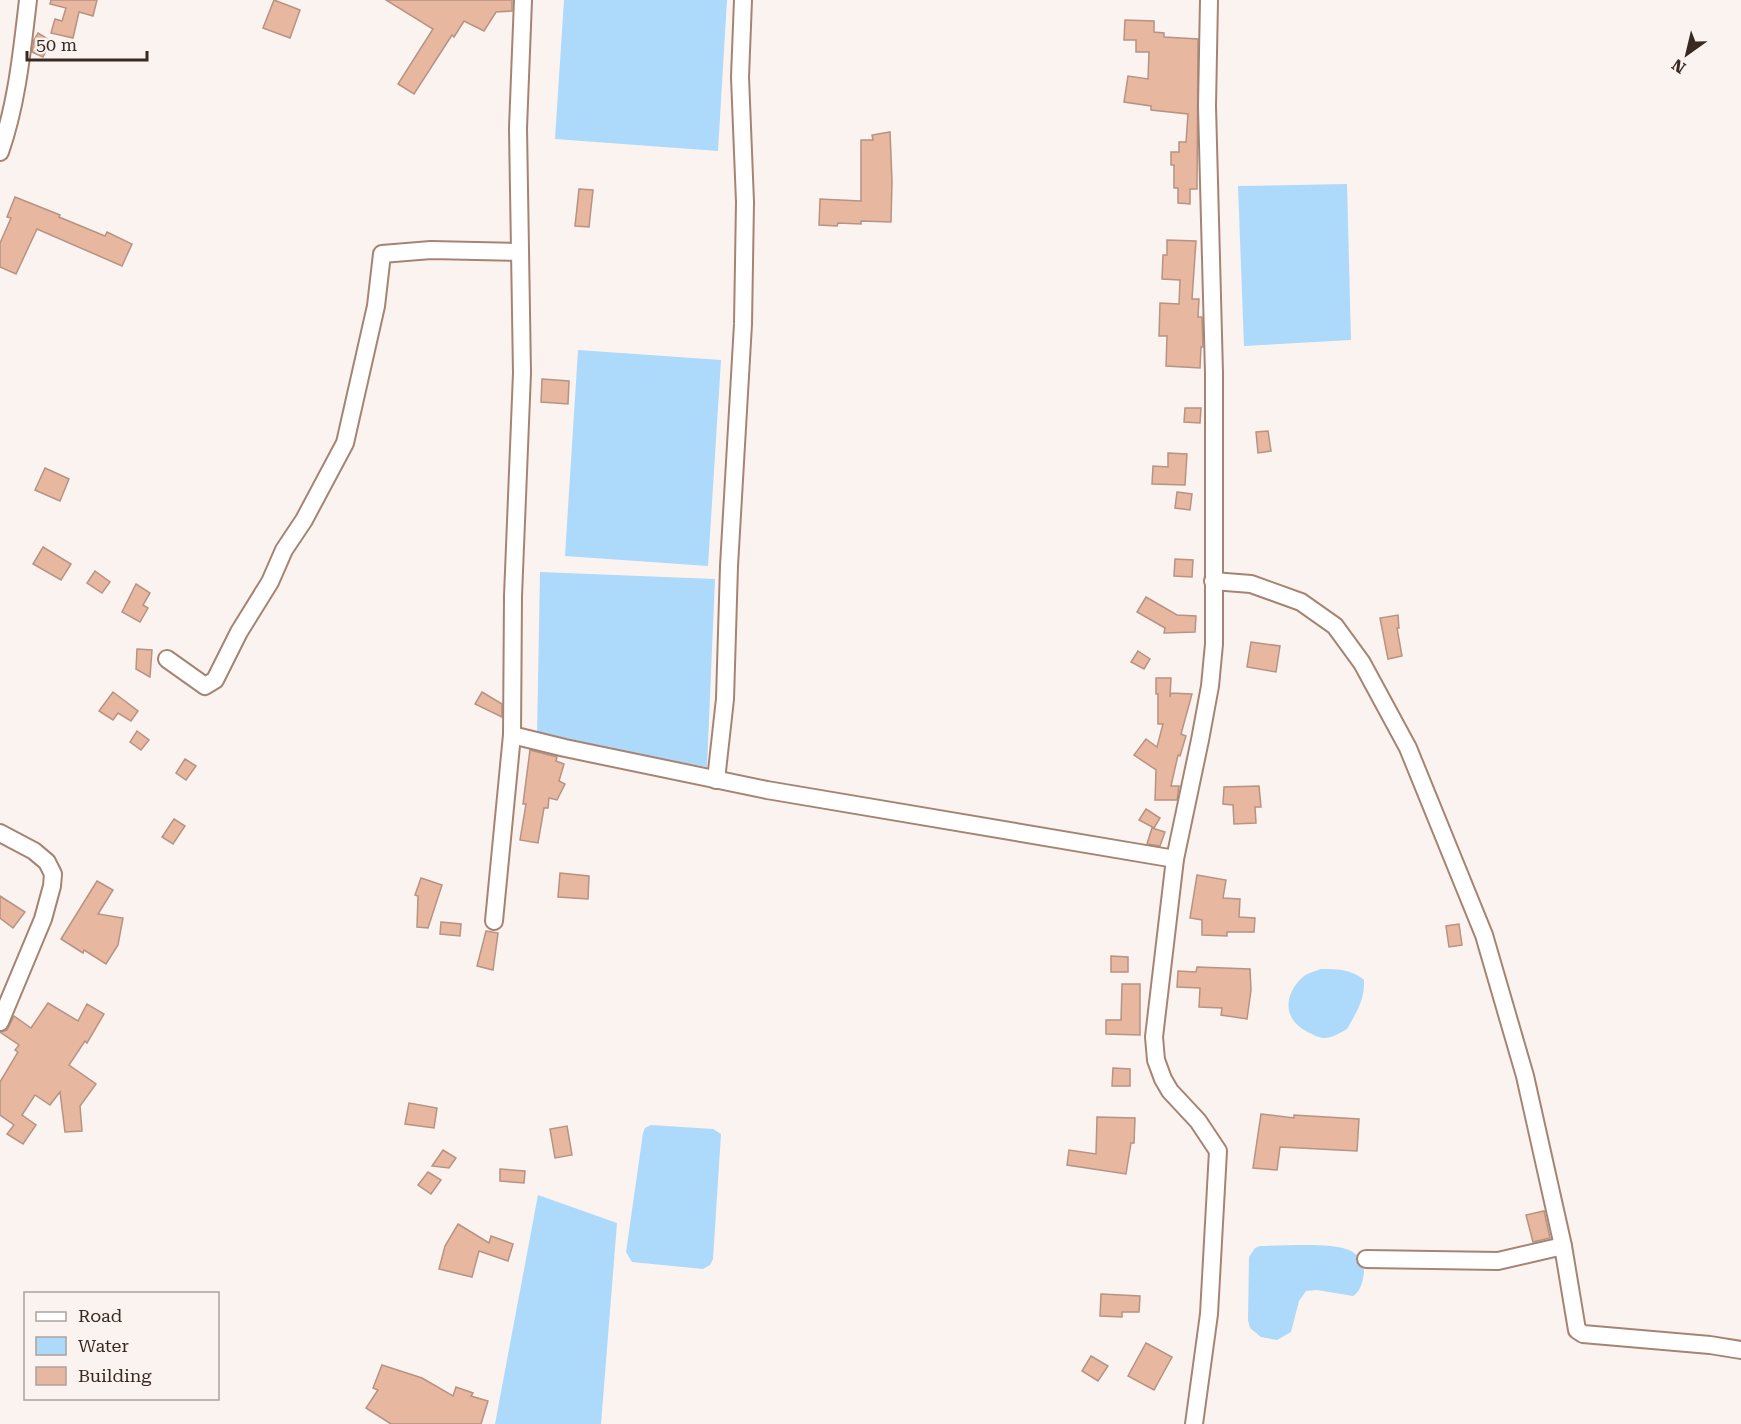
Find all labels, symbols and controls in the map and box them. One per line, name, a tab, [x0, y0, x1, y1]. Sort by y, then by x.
scale bar	[27, 24, 147, 62]
north arrow	[1657, 24, 1717, 84]
text: 50 m	[36, 34, 77, 55]
text: N	[1668, 55, 1689, 77]
legend	[24, 1292, 219, 1400]
text: Road	[78, 1305, 123, 1326]
text: Water	[78, 1335, 129, 1356]
text: Building	[78, 1365, 152, 1386]

